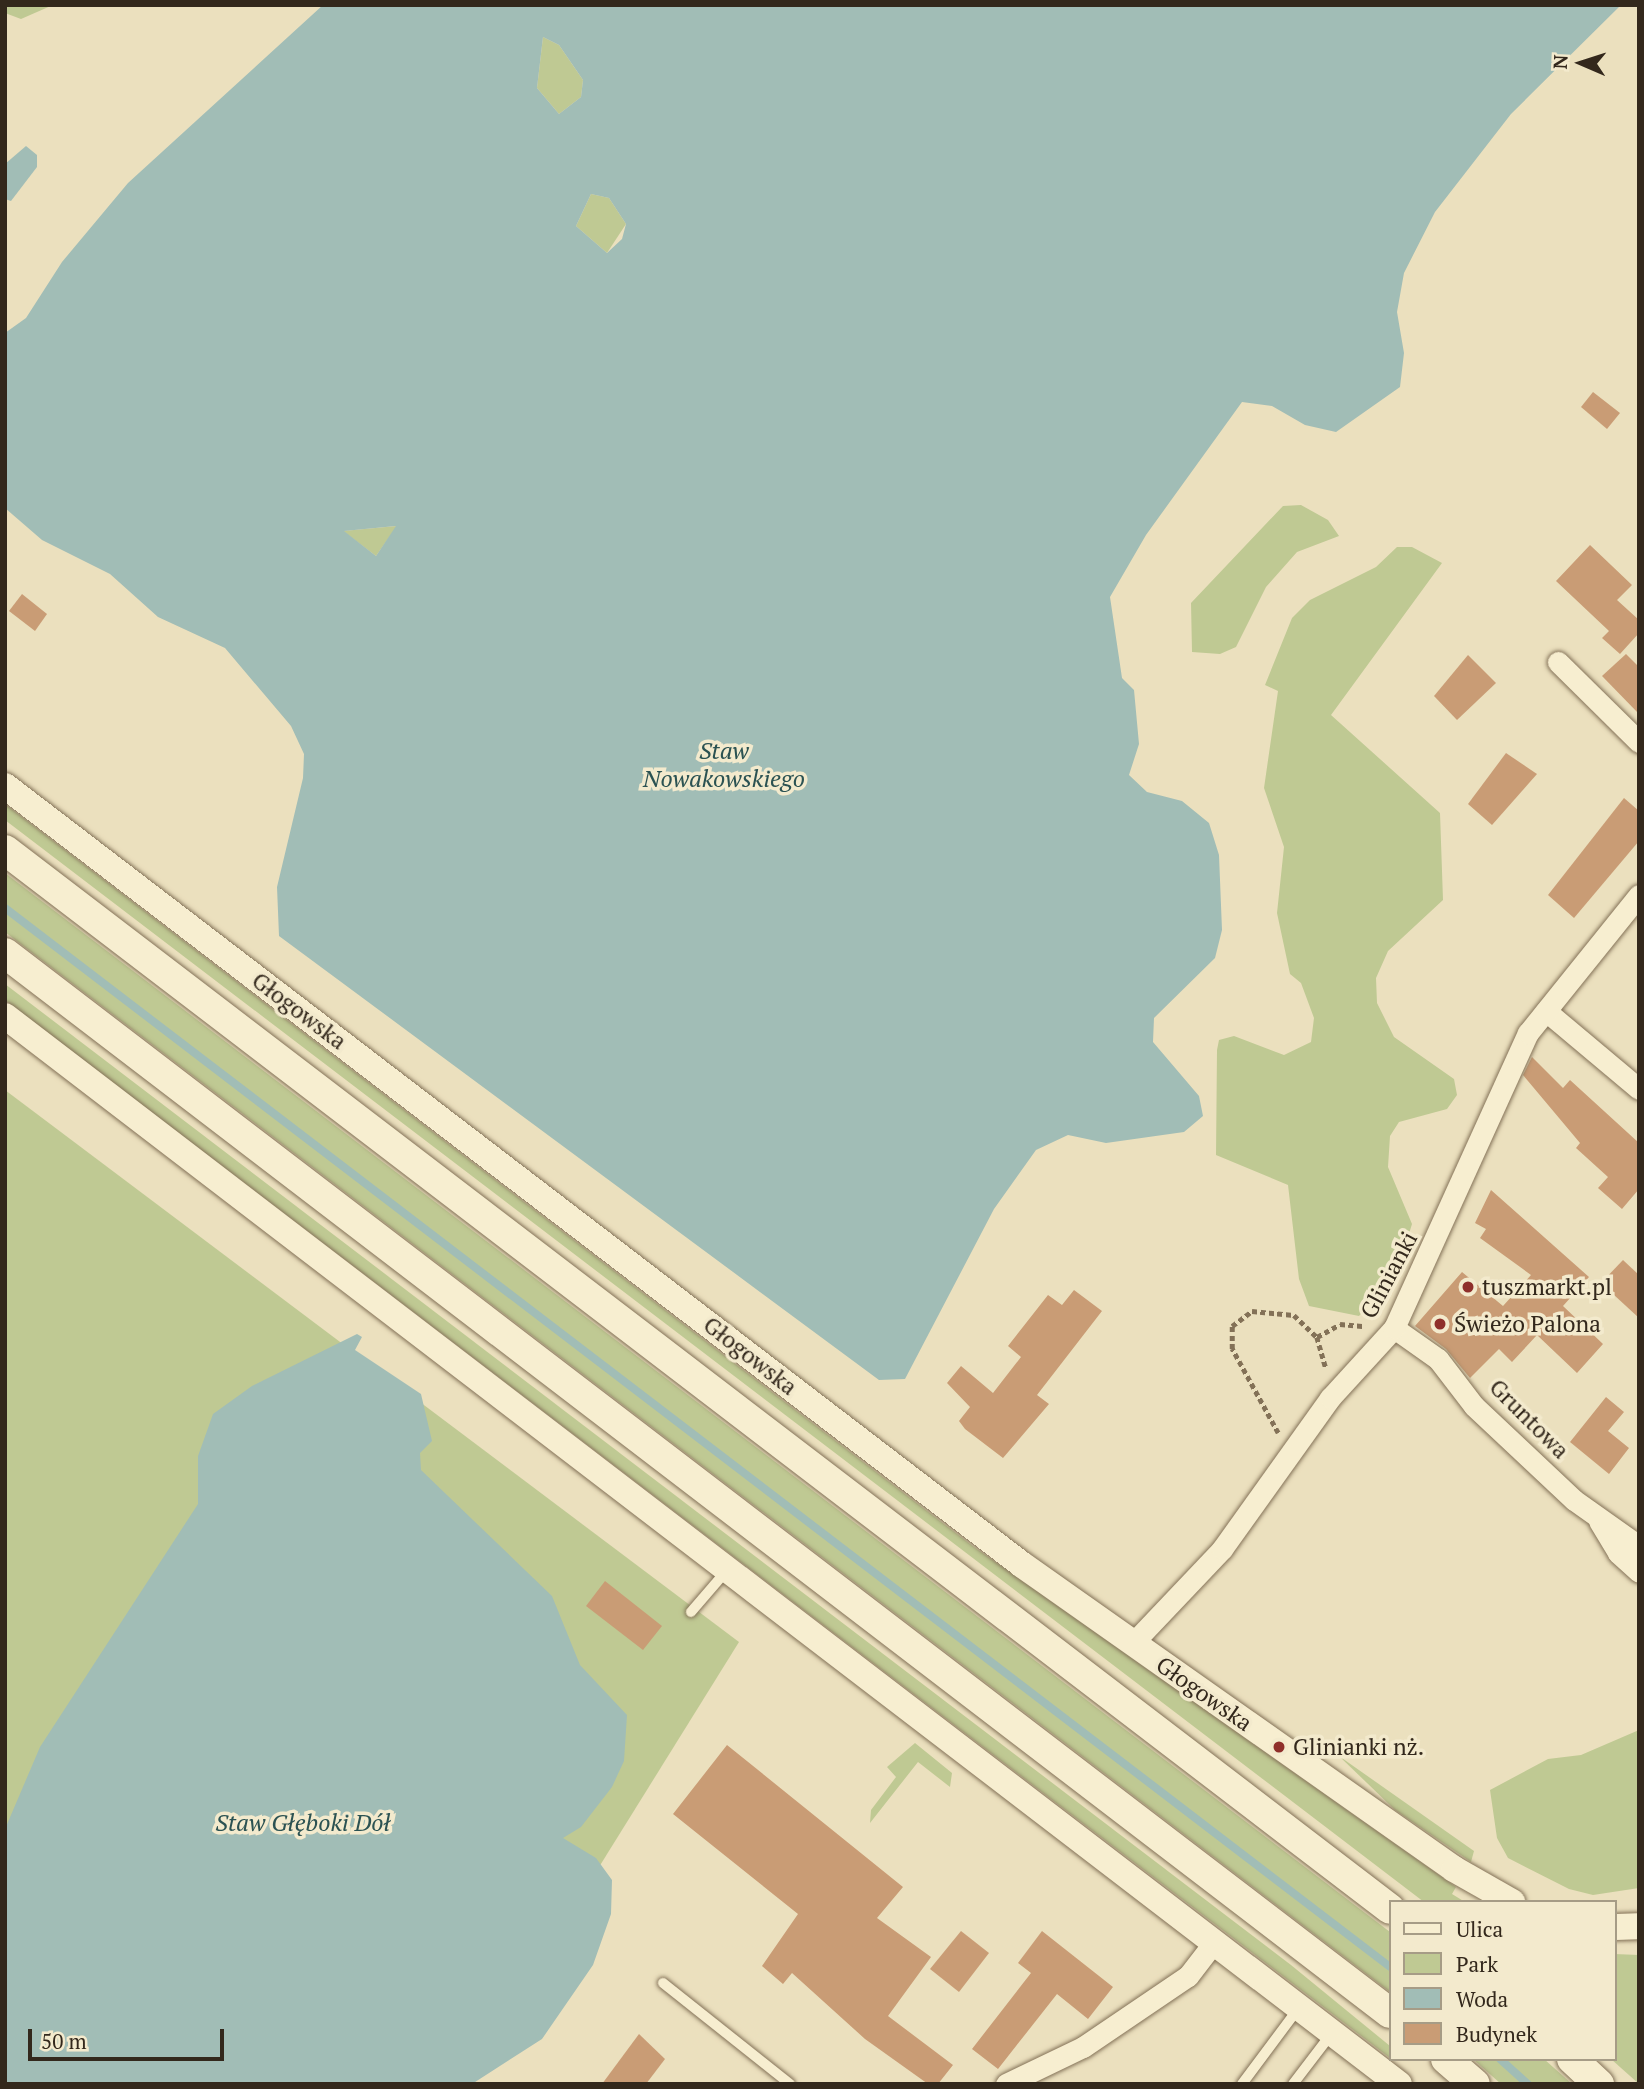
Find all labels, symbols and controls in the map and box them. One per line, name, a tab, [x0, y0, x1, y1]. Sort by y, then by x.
north arrow	[1546, 28, 1616, 98]
text: N	[1547, 54, 1572, 70]
water label: Staw Nowakowskiego	[643, 737, 805, 793]
street label: Głogowska	[246, 967, 352, 1055]
street label: Glinianki	[1355, 1227, 1423, 1323]
place label: tuszmarkt.pl	[1482, 1273, 1612, 1301]
marker: tuszmarkt.pl	[1460, 1279, 1476, 1295]
place label: Świeżo Palona	[1454, 1310, 1601, 1338]
street label: Głogowska	[698, 1311, 802, 1401]
marker: Świeżo Palona	[1432, 1316, 1448, 1332]
street label: Gruntowa	[1484, 1374, 1574, 1464]
street label: Głogowska	[1151, 1651, 1257, 1737]
place label: Glinianki nż.	[1293, 1733, 1424, 1761]
marker: Glinianki nż.	[1271, 1739, 1287, 1755]
water label: Staw Głęboki Dół	[215, 1809, 391, 1837]
legend	[1388, 1900, 1616, 2061]
text: Ulica	[1456, 1915, 1503, 1943]
text: Park	[1456, 1950, 1498, 1978]
text: Woda	[1456, 1985, 1508, 2013]
scale bar	[32, 2016, 228, 2060]
text: Budynek	[1456, 2020, 1537, 2048]
text: 50 m	[41, 2027, 87, 2055]

